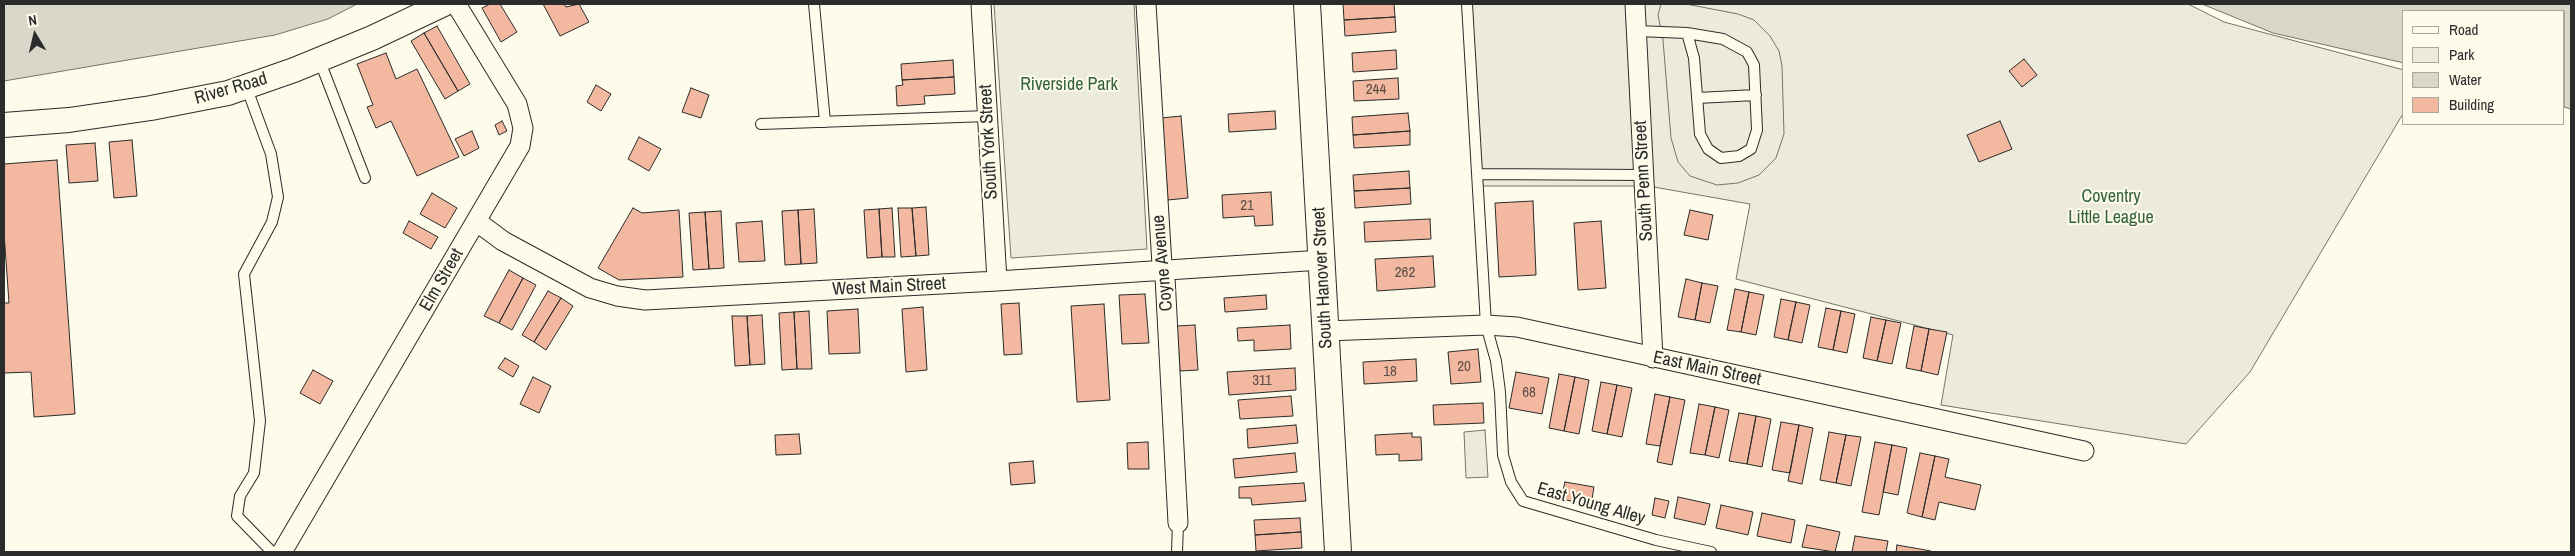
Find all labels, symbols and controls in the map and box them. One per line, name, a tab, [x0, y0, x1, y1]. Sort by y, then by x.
north arrow	[10, 10, 60, 60]
legend	[2402, 10, 2565, 125]
text: N	[27, 11, 38, 30]
text: Road	[2449, 19, 2478, 40]
text: Park	[2449, 44, 2474, 65]
street label: River Road	[192, 68, 270, 110]
text: Water	[2449, 69, 2481, 90]
park label: Riverside Park	[1020, 74, 1118, 96]
house number: 244	[1366, 81, 1386, 99]
street label: South York Street	[975, 84, 1003, 200]
text: Building	[2449, 94, 2494, 115]
street label: South Penn Street	[1630, 120, 1658, 242]
park label: Coventry Little League	[2068, 186, 2154, 228]
house number: 21	[1240, 197, 1254, 215]
street label: South Hanover Street	[1309, 207, 1337, 349]
street label: Coyne Avenue	[1148, 214, 1178, 312]
street label: Elm Street	[415, 245, 469, 315]
house number: 262	[1395, 264, 1415, 282]
street label: West Main Street	[832, 273, 946, 301]
street label: East Main Street	[1651, 347, 1763, 391]
house number: 20	[1457, 358, 1471, 376]
house number: 18	[1383, 363, 1397, 381]
house number: 311	[1252, 372, 1272, 390]
house number: 68	[1522, 384, 1536, 402]
street label: East Young Alley	[1535, 478, 1647, 530]

